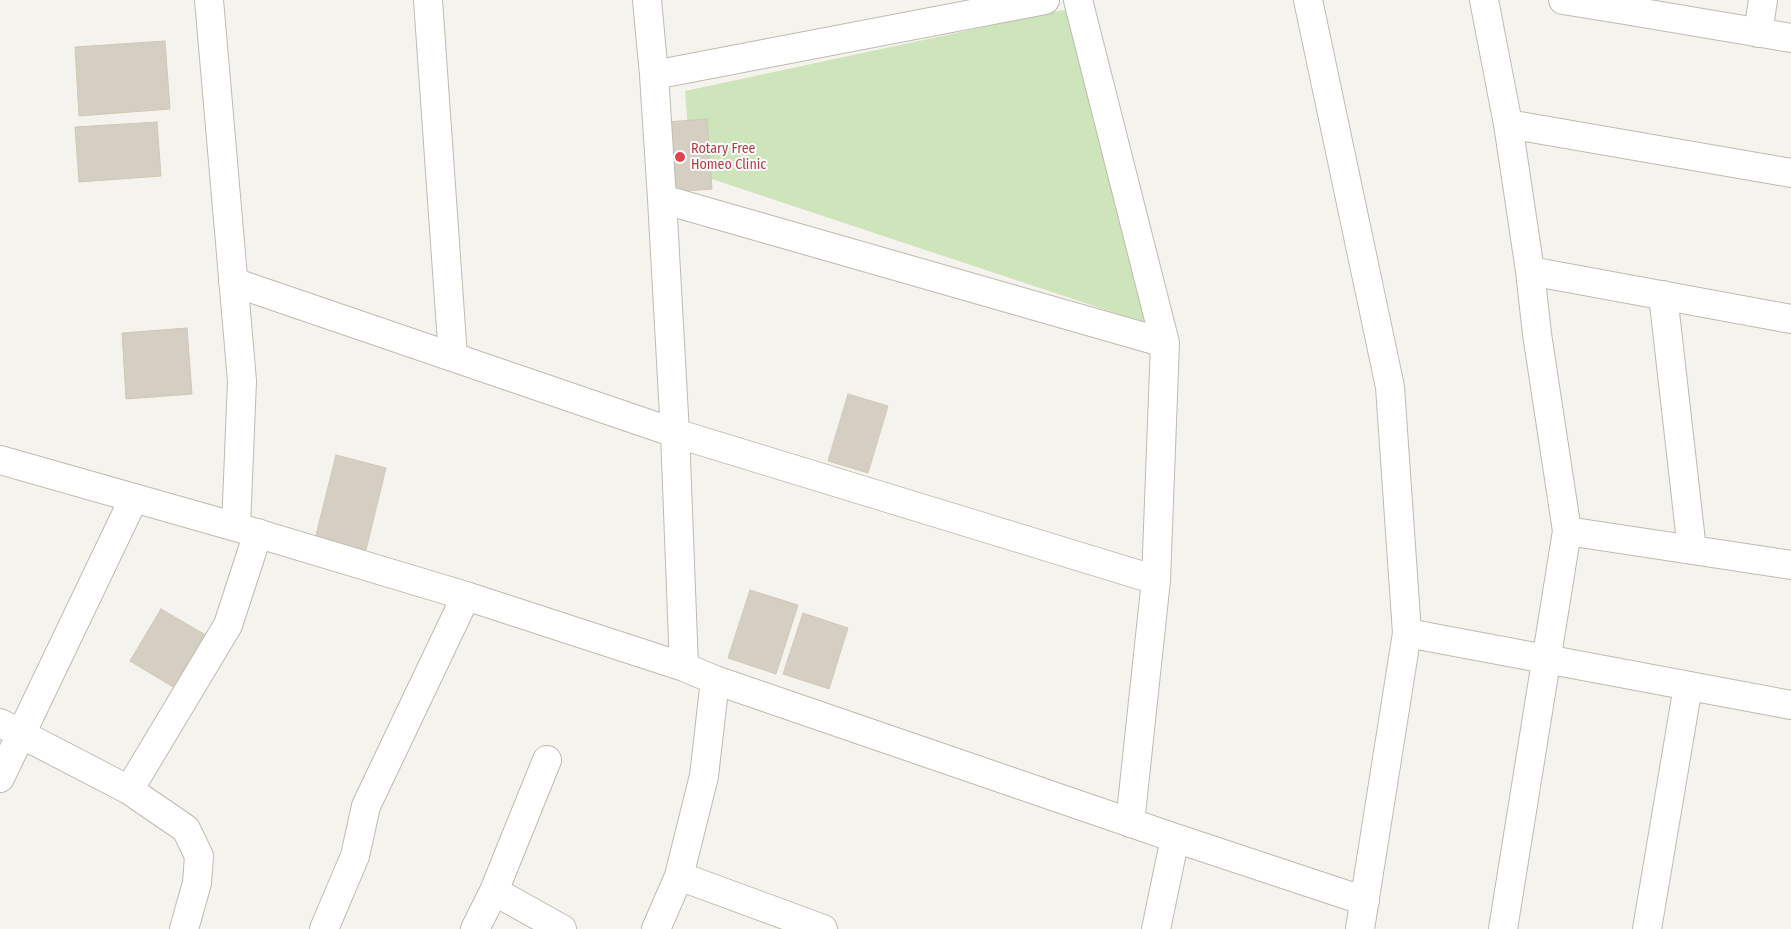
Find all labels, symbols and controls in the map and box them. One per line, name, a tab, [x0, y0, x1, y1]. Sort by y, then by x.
place label: Rotary Free Homeo Clinic	[691, 141, 766, 174]
marker: Rotary Free Homeo Clinic	[673, 150, 687, 164]

